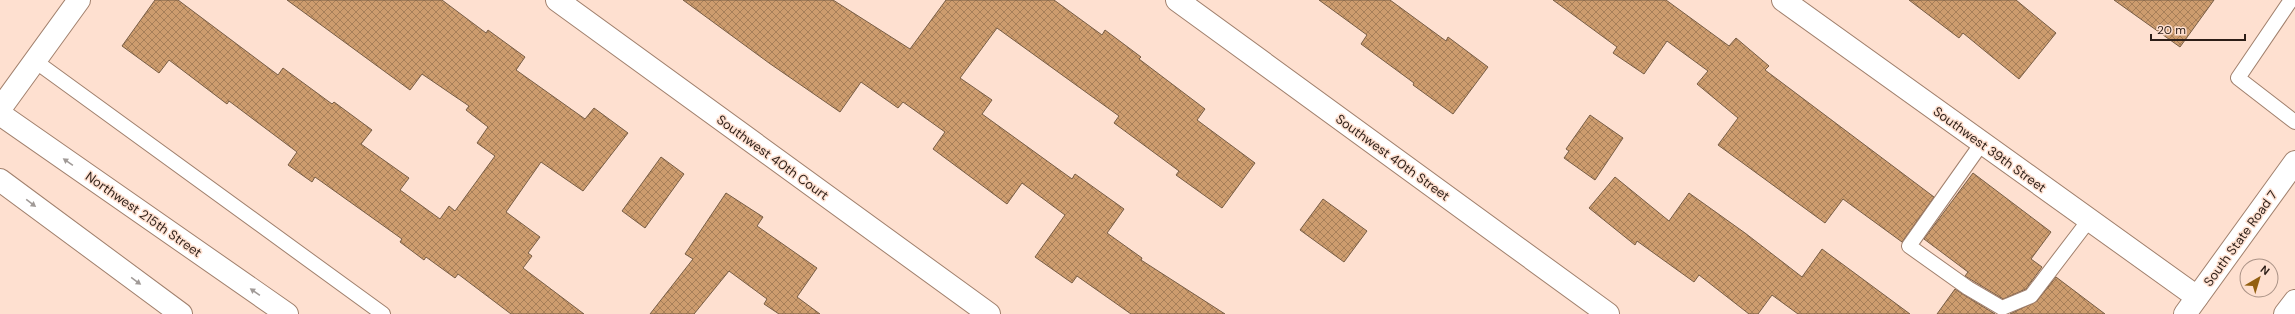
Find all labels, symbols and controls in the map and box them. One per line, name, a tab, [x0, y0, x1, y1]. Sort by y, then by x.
scale bar	[2151, 16, 2245, 42]
text: 20 m	[2157, 22, 2186, 38]
street label: Southwest 39th Street	[1930, 103, 2050, 196]
street label: Southwest 40th Street	[1332, 110, 1453, 204]
street label: Southwest 40th Court	[713, 111, 832, 204]
one-way arrow	[63, 158, 73, 166]
street label: Northwest 215th Street	[82, 168, 205, 261]
street label: South State Road 7	[2200, 187, 2281, 290]
one-way arrow	[26, 199, 37, 207]
north arrow	[2239, 258, 2279, 298]
text: N	[2258, 262, 2273, 278]
one-way arrow	[130, 276, 141, 285]
one-way arrow	[250, 288, 261, 296]

